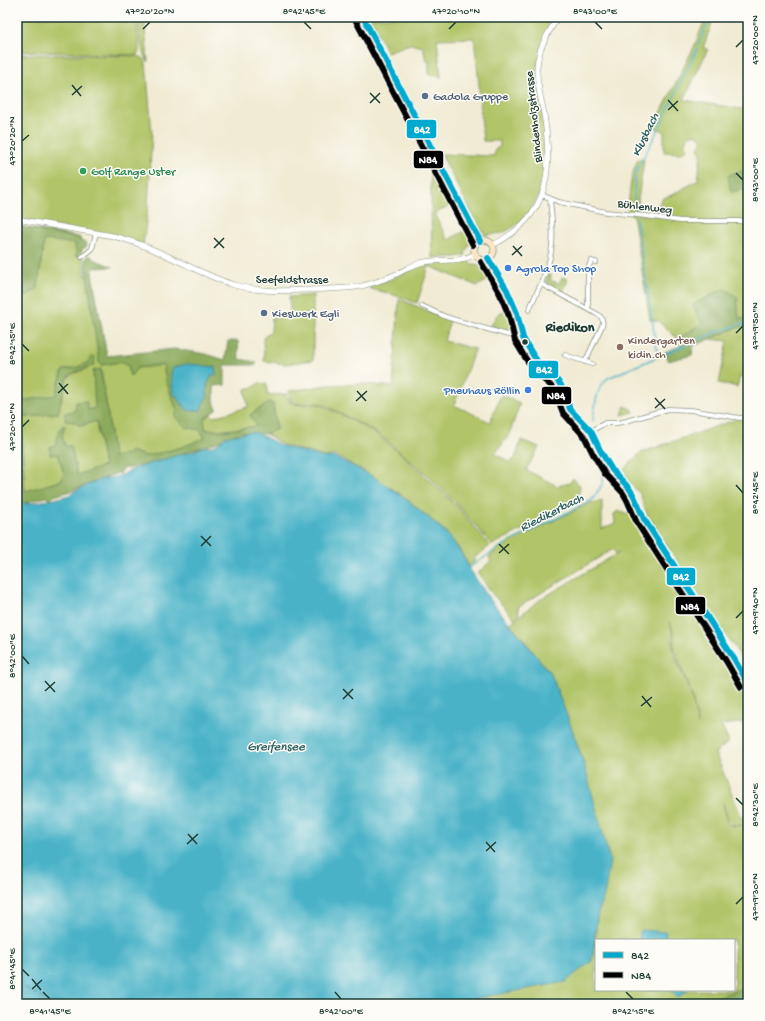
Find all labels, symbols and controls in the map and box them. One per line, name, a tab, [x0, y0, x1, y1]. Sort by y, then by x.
text: 47°20'20"N	[126, 6, 175, 18]
text: 8°42'45"E	[283, 6, 326, 18]
text: 47°20'10"N	[432, 6, 480, 18]
text: 8°43'00"E	[573, 6, 618, 18]
text: 47°20'00"N	[750, 15, 762, 65]
street label: Blindenholzstrasse	[523, 70, 547, 164]
marker: Gadola Gruppe	[420, 91, 430, 101]
place label: Gadola Gruppe	[433, 91, 509, 105]
water label: Klusbach	[629, 110, 664, 159]
text: 47°20'20"N	[7, 116, 19, 165]
line badge: 842	[406, 119, 437, 139]
text: 842	[414, 125, 431, 137]
line badge: N84	[413, 150, 444, 169]
text: N84	[419, 155, 438, 167]
text: 8°43'00"E	[750, 157, 762, 202]
marker: Golf Range Uster	[78, 166, 88, 176]
place label: Golf Range Uster	[91, 166, 177, 180]
street label: Bühlenweg	[616, 198, 673, 218]
marker: Agrola Top Shop	[503, 263, 513, 273]
place label: Agrola Top Shop	[516, 263, 596, 277]
street label: Seefeldstrasse	[256, 274, 329, 288]
text: 47°19'50"N	[750, 302, 762, 350]
marker: Kieswerk Egli	[259, 308, 269, 318]
place label: Kieswerk Egli	[272, 308, 340, 322]
district label: Riedikon	[545, 320, 595, 337]
text: 8°42'15"E	[7, 322, 19, 365]
place label: Kindergarten kidin.ch	[628, 335, 695, 363]
unlabelled marker	[520, 337, 530, 347]
marker: Kindergarten kidin.ch	[615, 342, 625, 352]
line badge: 842	[528, 360, 559, 379]
text: 842	[536, 365, 553, 377]
place label: Pneuhaus Röllin	[443, 385, 520, 399]
marker: Pneuhaus Röllin	[523, 385, 533, 395]
line badge: N84	[541, 386, 572, 405]
text: N84	[547, 391, 566, 403]
text: 47°20'10"N	[7, 403, 19, 451]
text: 8°42'45"E	[750, 471, 762, 514]
water label: Riedikerbach	[518, 490, 587, 536]
line badge: 842	[666, 567, 696, 586]
text: 842	[673, 572, 690, 584]
text: 47°19'40"N	[750, 587, 762, 635]
line badge: N84	[675, 596, 706, 615]
text: N84	[681, 602, 700, 614]
text: 8°42'00"E	[7, 633, 19, 678]
water label: Greifensee	[247, 740, 306, 755]
text: 8°42'30"E	[750, 783, 762, 827]
text: 47°19'30"N	[750, 873, 762, 921]
legend	[595, 939, 735, 991]
text: 8°41'45"E	[7, 947, 19, 990]
text: 842	[631, 950, 649, 964]
text: N84	[631, 970, 651, 984]
text: 8°41'45"E	[29, 1006, 72, 1018]
text: 8°42'00"E	[319, 1006, 364, 1018]
text: 8°42'15"E	[612, 1006, 655, 1018]

